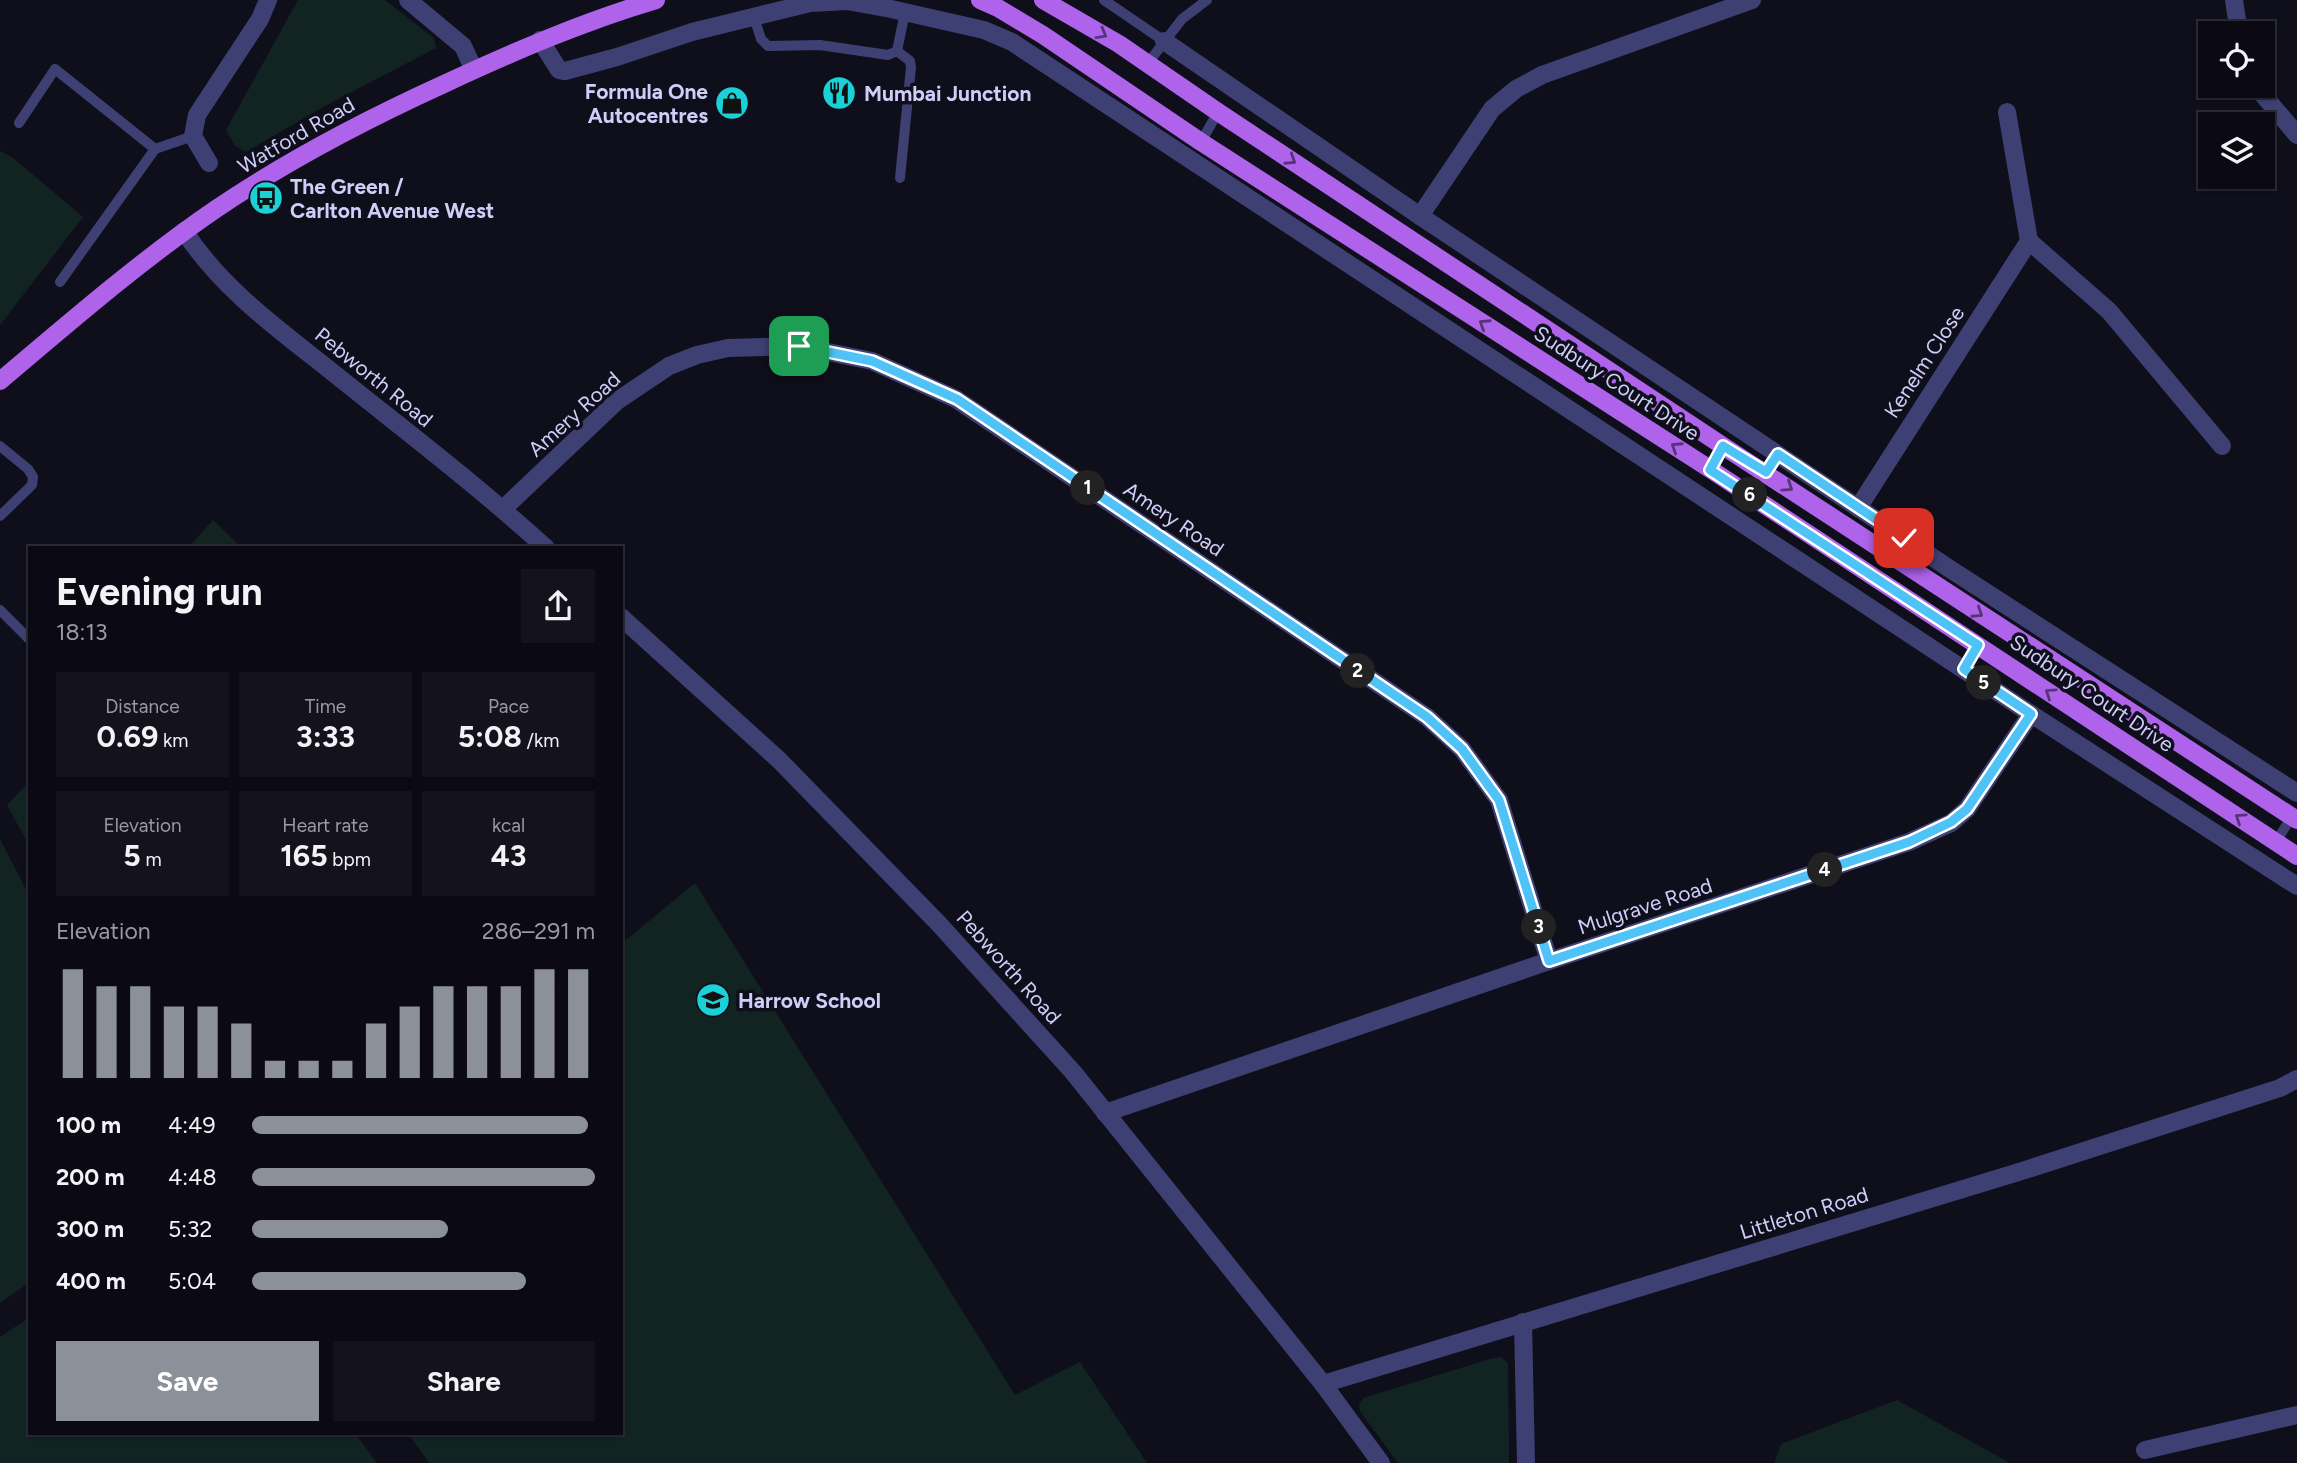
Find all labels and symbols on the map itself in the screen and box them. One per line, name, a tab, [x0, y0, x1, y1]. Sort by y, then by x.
one-way arrow	[1095, 26, 1107, 39]
restaurant icon: Mumbai Junction	[820, 74, 858, 112]
place label: Formula One Autocentres	[585, 79, 708, 128]
place label: Mumbai Junction	[864, 81, 1031, 106]
shop icon: Formula One Autocentres	[713, 84, 751, 122]
street label: Watford Road	[233, 91, 359, 179]
one-way arrow	[1283, 152, 1296, 165]
place label: The Green / Carlton Avenue West	[290, 174, 494, 223]
bus stop icon: The Green / Carlton Avenue West	[247, 179, 285, 217]
street label: Kenelm Close	[1879, 301, 1969, 423]
pin	[769, 316, 829, 376]
one-way arrow	[1479, 319, 1492, 332]
street label: Sudbury Court Drive	[1530, 320, 1704, 446]
street label: Pebworth Road	[310, 322, 438, 432]
street label: Amery Road	[523, 366, 625, 462]
one-way arrow	[1670, 443, 1683, 456]
pin: 1	[1070, 470, 1106, 505]
street label: Amery Road	[1119, 476, 1229, 562]
pin: 6	[1732, 477, 1768, 512]
one-way arrow	[1781, 479, 1794, 492]
pin	[1874, 508, 1934, 568]
one-way arrow	[1970, 604, 1983, 617]
street label: Sudbury Court Drive	[2005, 629, 2179, 757]
pin: 2	[1340, 654, 1376, 688]
pin: 5	[1966, 666, 2002, 700]
one-way arrow	[2045, 688, 2058, 701]
one-way arrow	[2235, 814, 2248, 827]
pin: 4	[1808, 852, 1842, 888]
street label: Mulgrave Road	[1575, 873, 1715, 939]
street label: Pebworth Road	[951, 905, 1067, 1029]
pin: 3	[1522, 909, 1556, 944]
school or university icon: Harrow School	[694, 981, 732, 1019]
place label: Harrow School	[738, 988, 881, 1013]
street label: Littleton Road	[1737, 1182, 1871, 1244]

